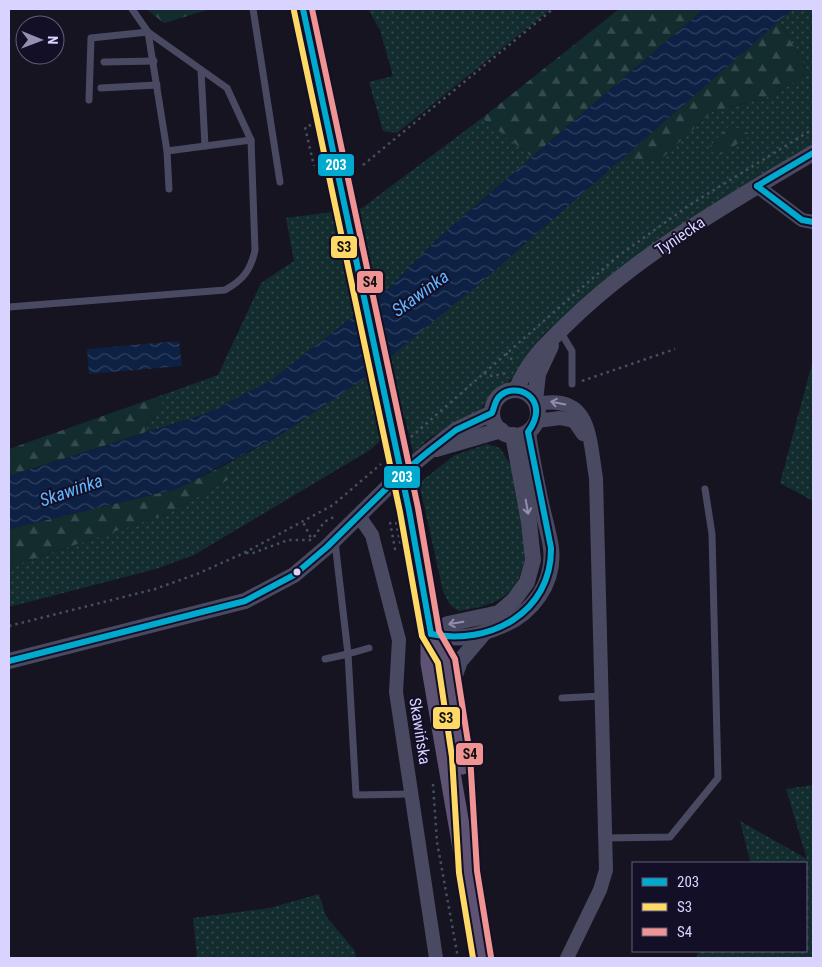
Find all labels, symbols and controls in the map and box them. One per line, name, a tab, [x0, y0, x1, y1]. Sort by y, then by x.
north arrow	[15, 15, 65, 65]
text: N	[45, 36, 61, 45]
line badge: 203	[317, 153, 355, 177]
text: 203	[325, 157, 347, 173]
street label: Tyniecka	[652, 213, 708, 259]
line badge: S3	[330, 235, 358, 259]
text: S3	[337, 239, 351, 255]
water label: Skawinka	[387, 265, 453, 321]
line badge: S4	[356, 270, 384, 294]
text: S4	[363, 274, 377, 290]
one-way arrow	[551, 398, 567, 408]
line badge: 203	[383, 465, 421, 489]
water label: Skawinka	[37, 469, 105, 511]
text: 203	[391, 469, 413, 485]
one-way arrow	[522, 499, 532, 515]
unlabelled marker	[292, 567, 302, 577]
one-way arrow	[449, 618, 465, 628]
street label: Skawińska	[405, 696, 435, 766]
line badge: S3	[432, 706, 461, 730]
text: S3	[439, 710, 453, 726]
line badge: S4	[455, 742, 484, 766]
text: S4	[463, 746, 477, 762]
legend	[632, 862, 807, 952]
text: 203	[677, 873, 699, 891]
text: S3	[677, 898, 692, 916]
text: S4	[677, 923, 692, 941]

